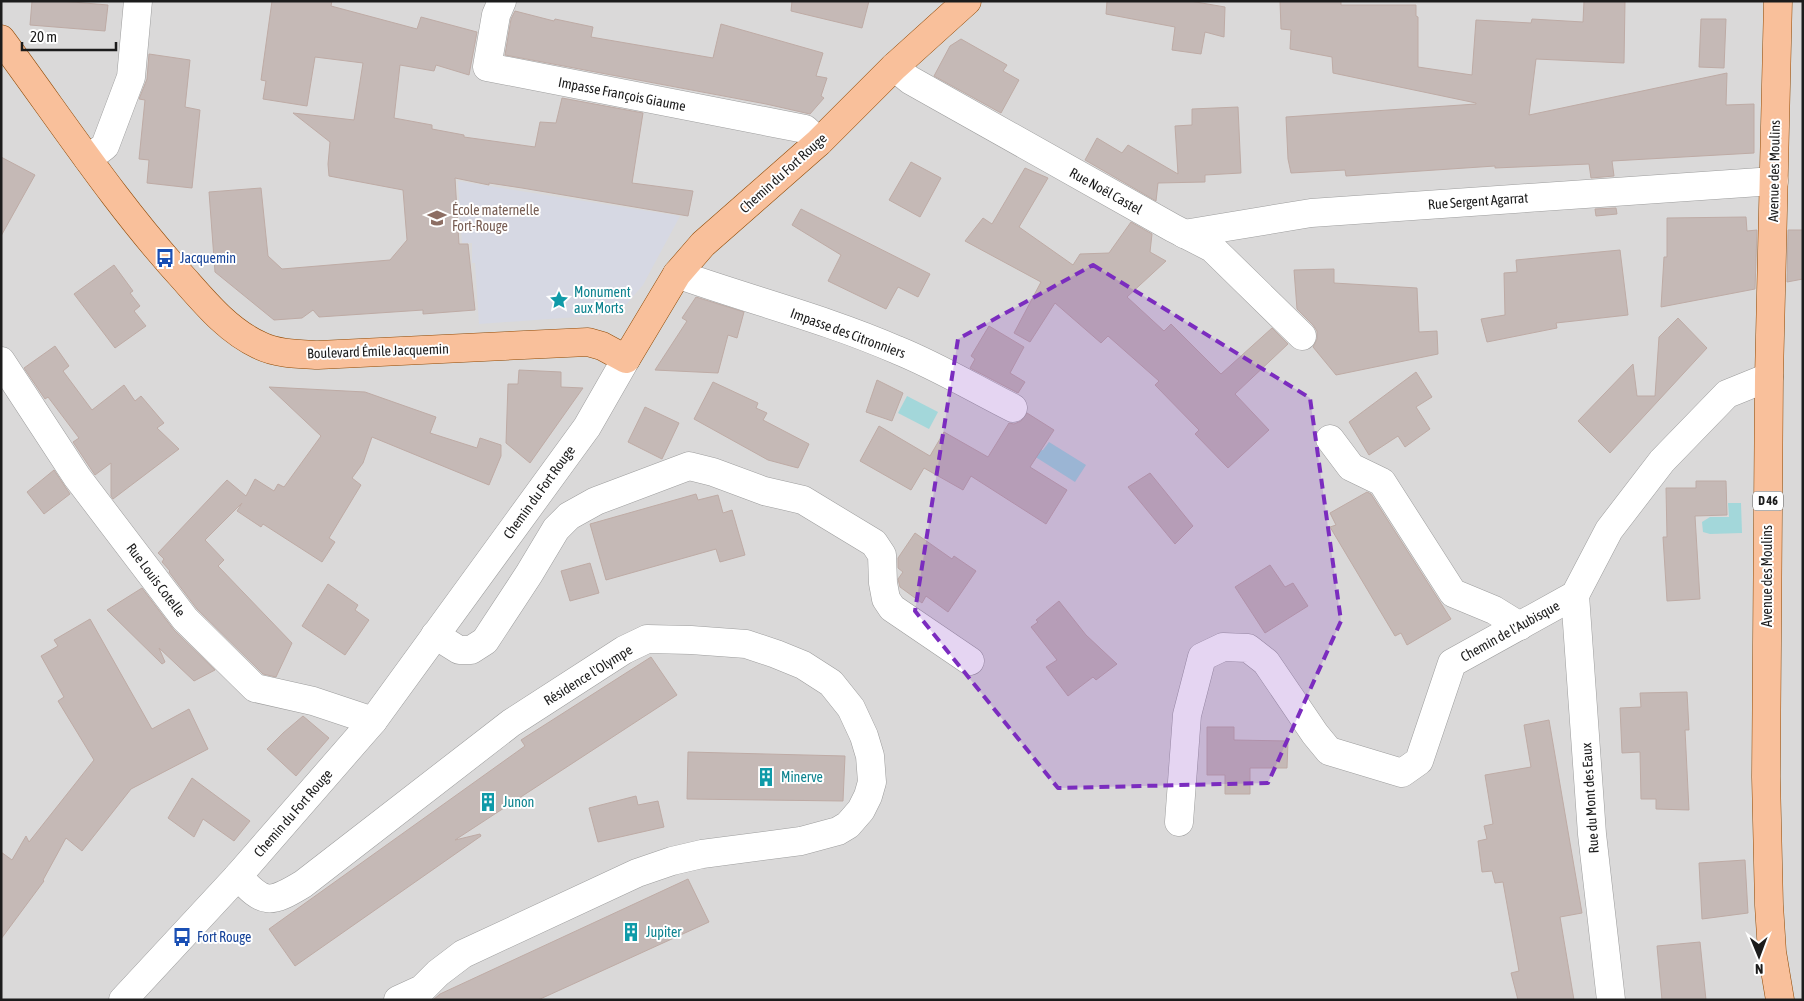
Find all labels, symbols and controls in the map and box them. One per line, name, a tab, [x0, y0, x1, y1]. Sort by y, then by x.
scale bar	[22, 20, 116, 52]
text: 20 m	[30, 28, 57, 45]
street label: Impasse François Giaume	[557, 74, 687, 114]
street label: Avenue des Moulins	[1765, 120, 1783, 222]
street label: Chemin du Fort Rouge	[736, 130, 830, 216]
street label: Rue Noël Castel	[1067, 164, 1145, 218]
street label: Rue Sergent Agarrat	[1427, 190, 1529, 212]
place label: École maternelle Fort-Rouge	[452, 202, 539, 234]
school or university icon: École maternelle Fort-Rouge	[426, 207, 448, 229]
bus stop icon: Jacquemin	[154, 247, 176, 269]
place label: Jacquemin	[180, 250, 236, 266]
place label: Monument aux Morts	[574, 284, 631, 316]
place icon: Monument aux Morts	[548, 289, 570, 311]
street label: Impasse des Citronniers	[788, 305, 908, 361]
street label: Boulevard Émile Jacquemin	[307, 341, 449, 361]
street label: Chemin du Fort Rouge	[500, 442, 578, 542]
road number: D 46	[1753, 492, 1783, 511]
street label: Avenue des Moulins	[1759, 525, 1775, 627]
street label: Rue Louis Cotelle	[123, 540, 189, 620]
street label: Chemin de l'Aubisque	[1458, 597, 1562, 665]
street label: Résidence l'Olympe	[541, 641, 635, 709]
street label: Rue du Mont des Eaux	[1578, 742, 1602, 854]
street label: Chemin du Fort Rouge	[251, 766, 335, 860]
building icon: Minerve	[755, 766, 777, 788]
place label: Minerve	[781, 769, 823, 785]
building icon: Junon	[477, 791, 499, 813]
place label: Junon	[503, 794, 534, 810]
building icon: Jupiter	[620, 921, 642, 943]
place label: Jupiter	[646, 924, 682, 940]
bus stop icon: Fort Rouge	[171, 926, 193, 948]
place label: Fort Rouge	[197, 929, 251, 945]
north arrow	[1734, 931, 1784, 981]
text: N	[1755, 961, 1763, 977]

